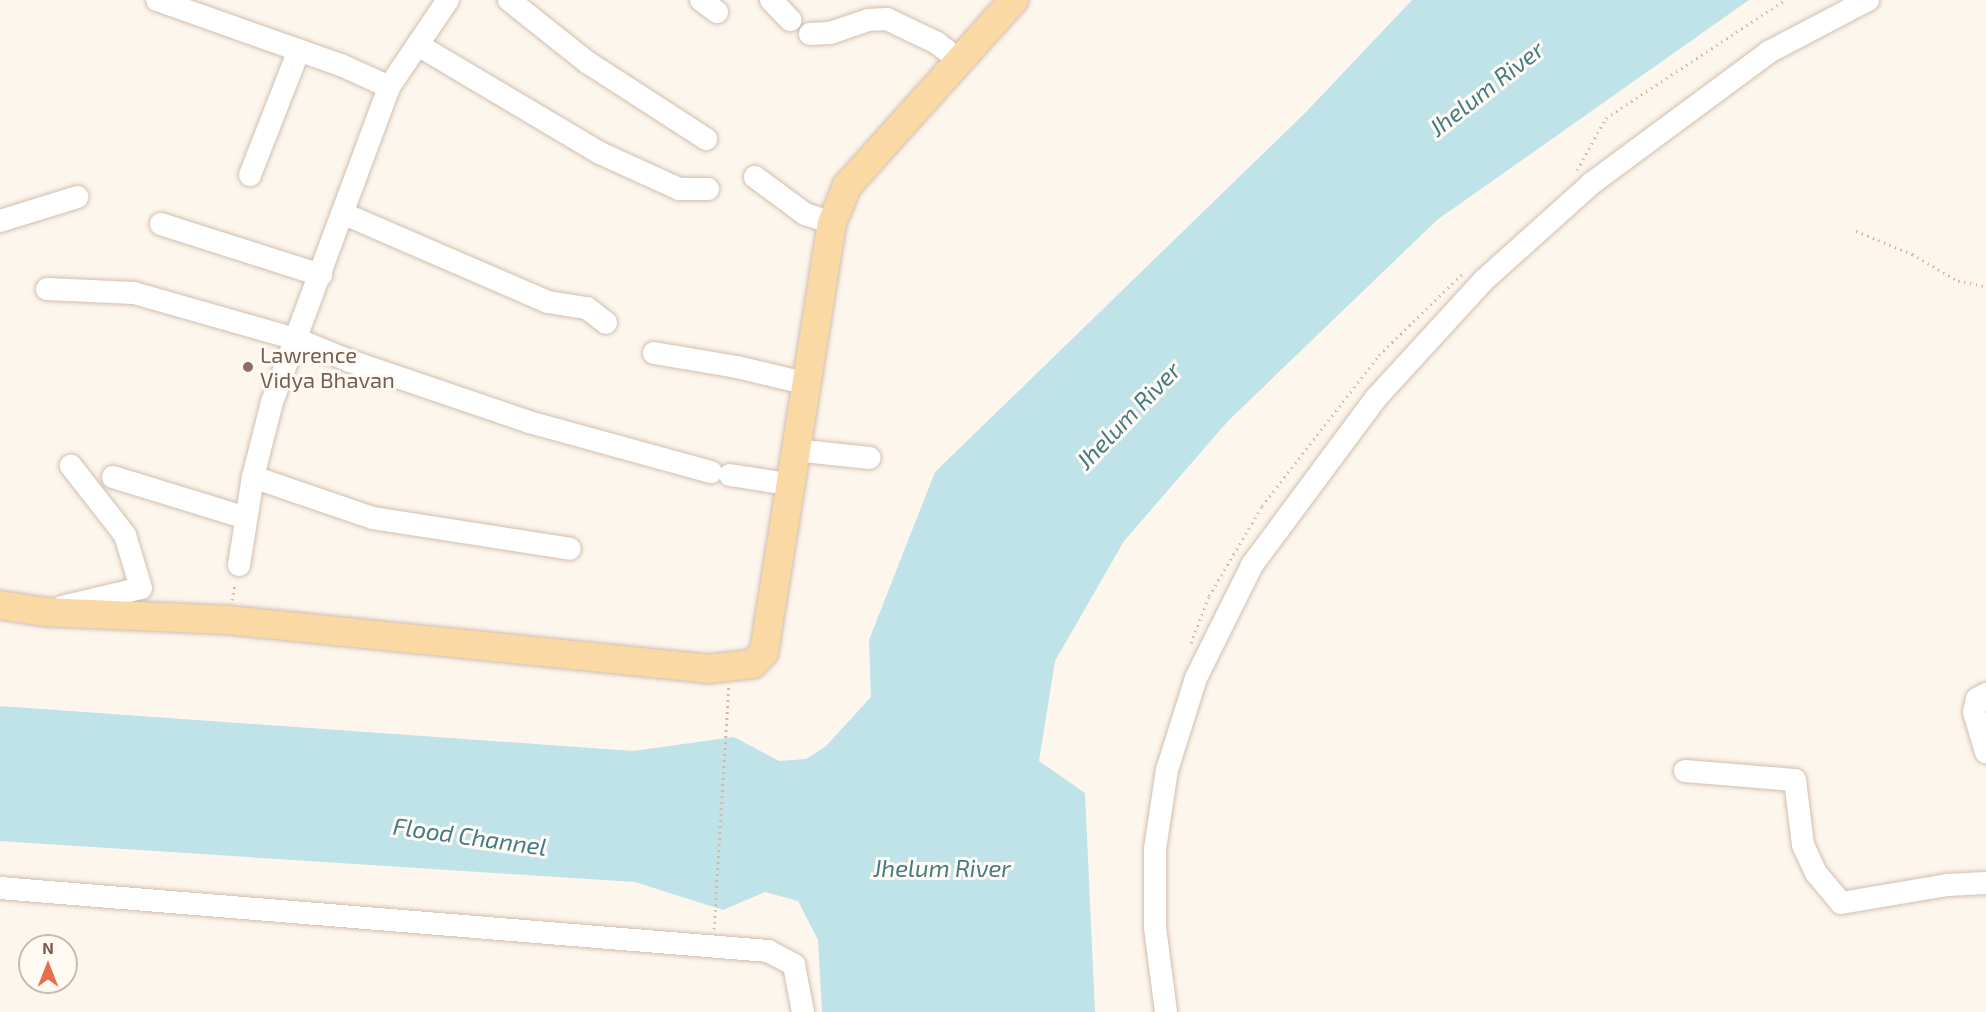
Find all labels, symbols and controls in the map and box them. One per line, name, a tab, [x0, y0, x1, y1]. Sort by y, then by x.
water label: Jhelum River	[1423, 34, 1549, 142]
place label: Lawrence Vidya Bhavan	[260, 341, 395, 392]
water label: Jhelum River	[1070, 355, 1186, 475]
marker: Lawrence Vidya Bhavan	[241, 360, 255, 374]
water label: Flood Channel	[391, 811, 549, 861]
water label: Jhelum River	[873, 854, 1011, 882]
north arrow	[18, 934, 78, 994]
text: N	[42, 938, 54, 957]

